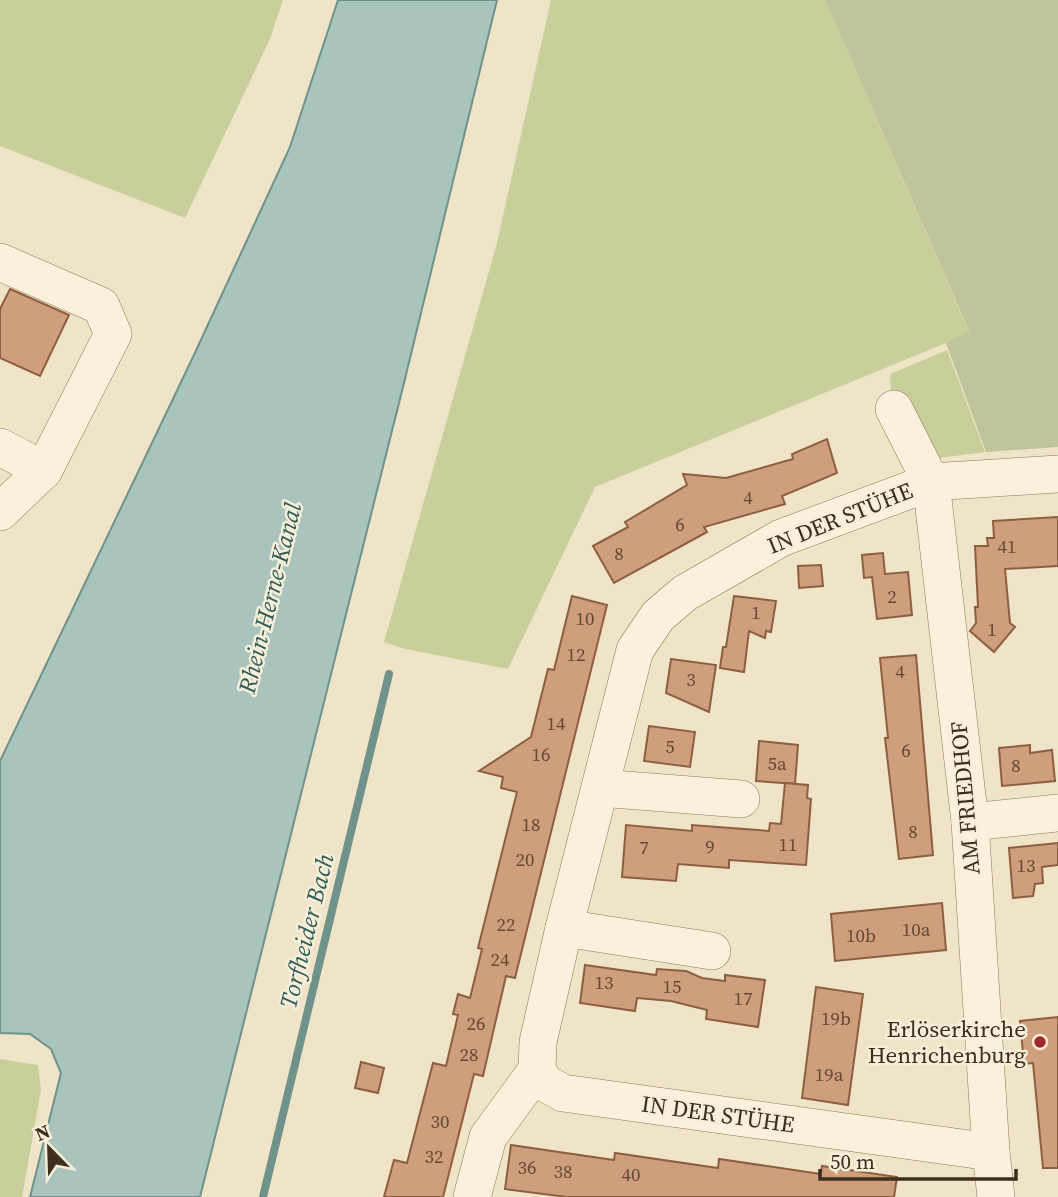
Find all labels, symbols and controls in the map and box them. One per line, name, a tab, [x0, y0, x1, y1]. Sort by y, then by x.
street label: IN DER STÜHE	[763, 474, 918, 562]
house number: 4	[743, 484, 753, 510]
water label: Rhein-Herne-Kanal	[230, 499, 309, 698]
house number: 6	[675, 511, 685, 537]
house number: 41	[997, 533, 1017, 559]
house number: 8	[614, 540, 624, 566]
house number: 2	[887, 583, 897, 609]
house number: 1	[751, 599, 761, 625]
house number: 10	[575, 605, 595, 631]
house number: 1	[987, 616, 997, 642]
house number: 12	[566, 641, 586, 667]
house number: 4	[895, 658, 905, 684]
house number: 3	[686, 666, 696, 692]
house number: 14	[546, 710, 566, 736]
street label: AM FRIEDHOF	[942, 720, 988, 876]
house number: 5	[665, 733, 675, 759]
house number: 6	[901, 737, 911, 763]
house number: 16	[531, 741, 551, 767]
house number: 5a	[767, 750, 787, 776]
house number: 8	[1011, 752, 1021, 778]
house number: 18	[521, 811, 541, 837]
house number: 8	[908, 818, 918, 844]
house number: 11	[778, 831, 798, 857]
house number: 9	[705, 833, 715, 859]
house number: 7	[639, 834, 649, 860]
house number: 20	[515, 846, 535, 872]
water label: Torfheider Bach	[271, 850, 342, 1012]
house number: 13	[1016, 852, 1036, 878]
house number: 22	[496, 911, 516, 937]
house number: 10a	[902, 916, 931, 942]
house number: 10b	[846, 922, 876, 948]
house number: 24	[490, 946, 510, 972]
house number: 13	[594, 969, 614, 995]
house number: 15	[662, 973, 682, 999]
house number: 17	[733, 985, 753, 1011]
house number: 19b	[821, 1005, 851, 1031]
house number: 26	[466, 1010, 486, 1036]
place label: Erlöserkirche Henrichenburg	[868, 1013, 1026, 1071]
marker: Erlöserkirche Henrichenburg	[1032, 1034, 1048, 1050]
house number: 28	[459, 1041, 479, 1067]
house number: 19a	[815, 1061, 844, 1087]
street label: IN DER STÜHE	[639, 1087, 797, 1141]
house number: 30	[430, 1108, 450, 1134]
north arrow	[14, 1113, 84, 1183]
text: N	[31, 1118, 54, 1147]
scale bar	[820, 1138, 1016, 1182]
house number: 32	[424, 1143, 444, 1169]
text: 50 m	[830, 1147, 875, 1176]
house number: 36	[517, 1154, 537, 1180]
house number: 38	[553, 1158, 573, 1184]
house number: 40	[621, 1161, 641, 1187]

